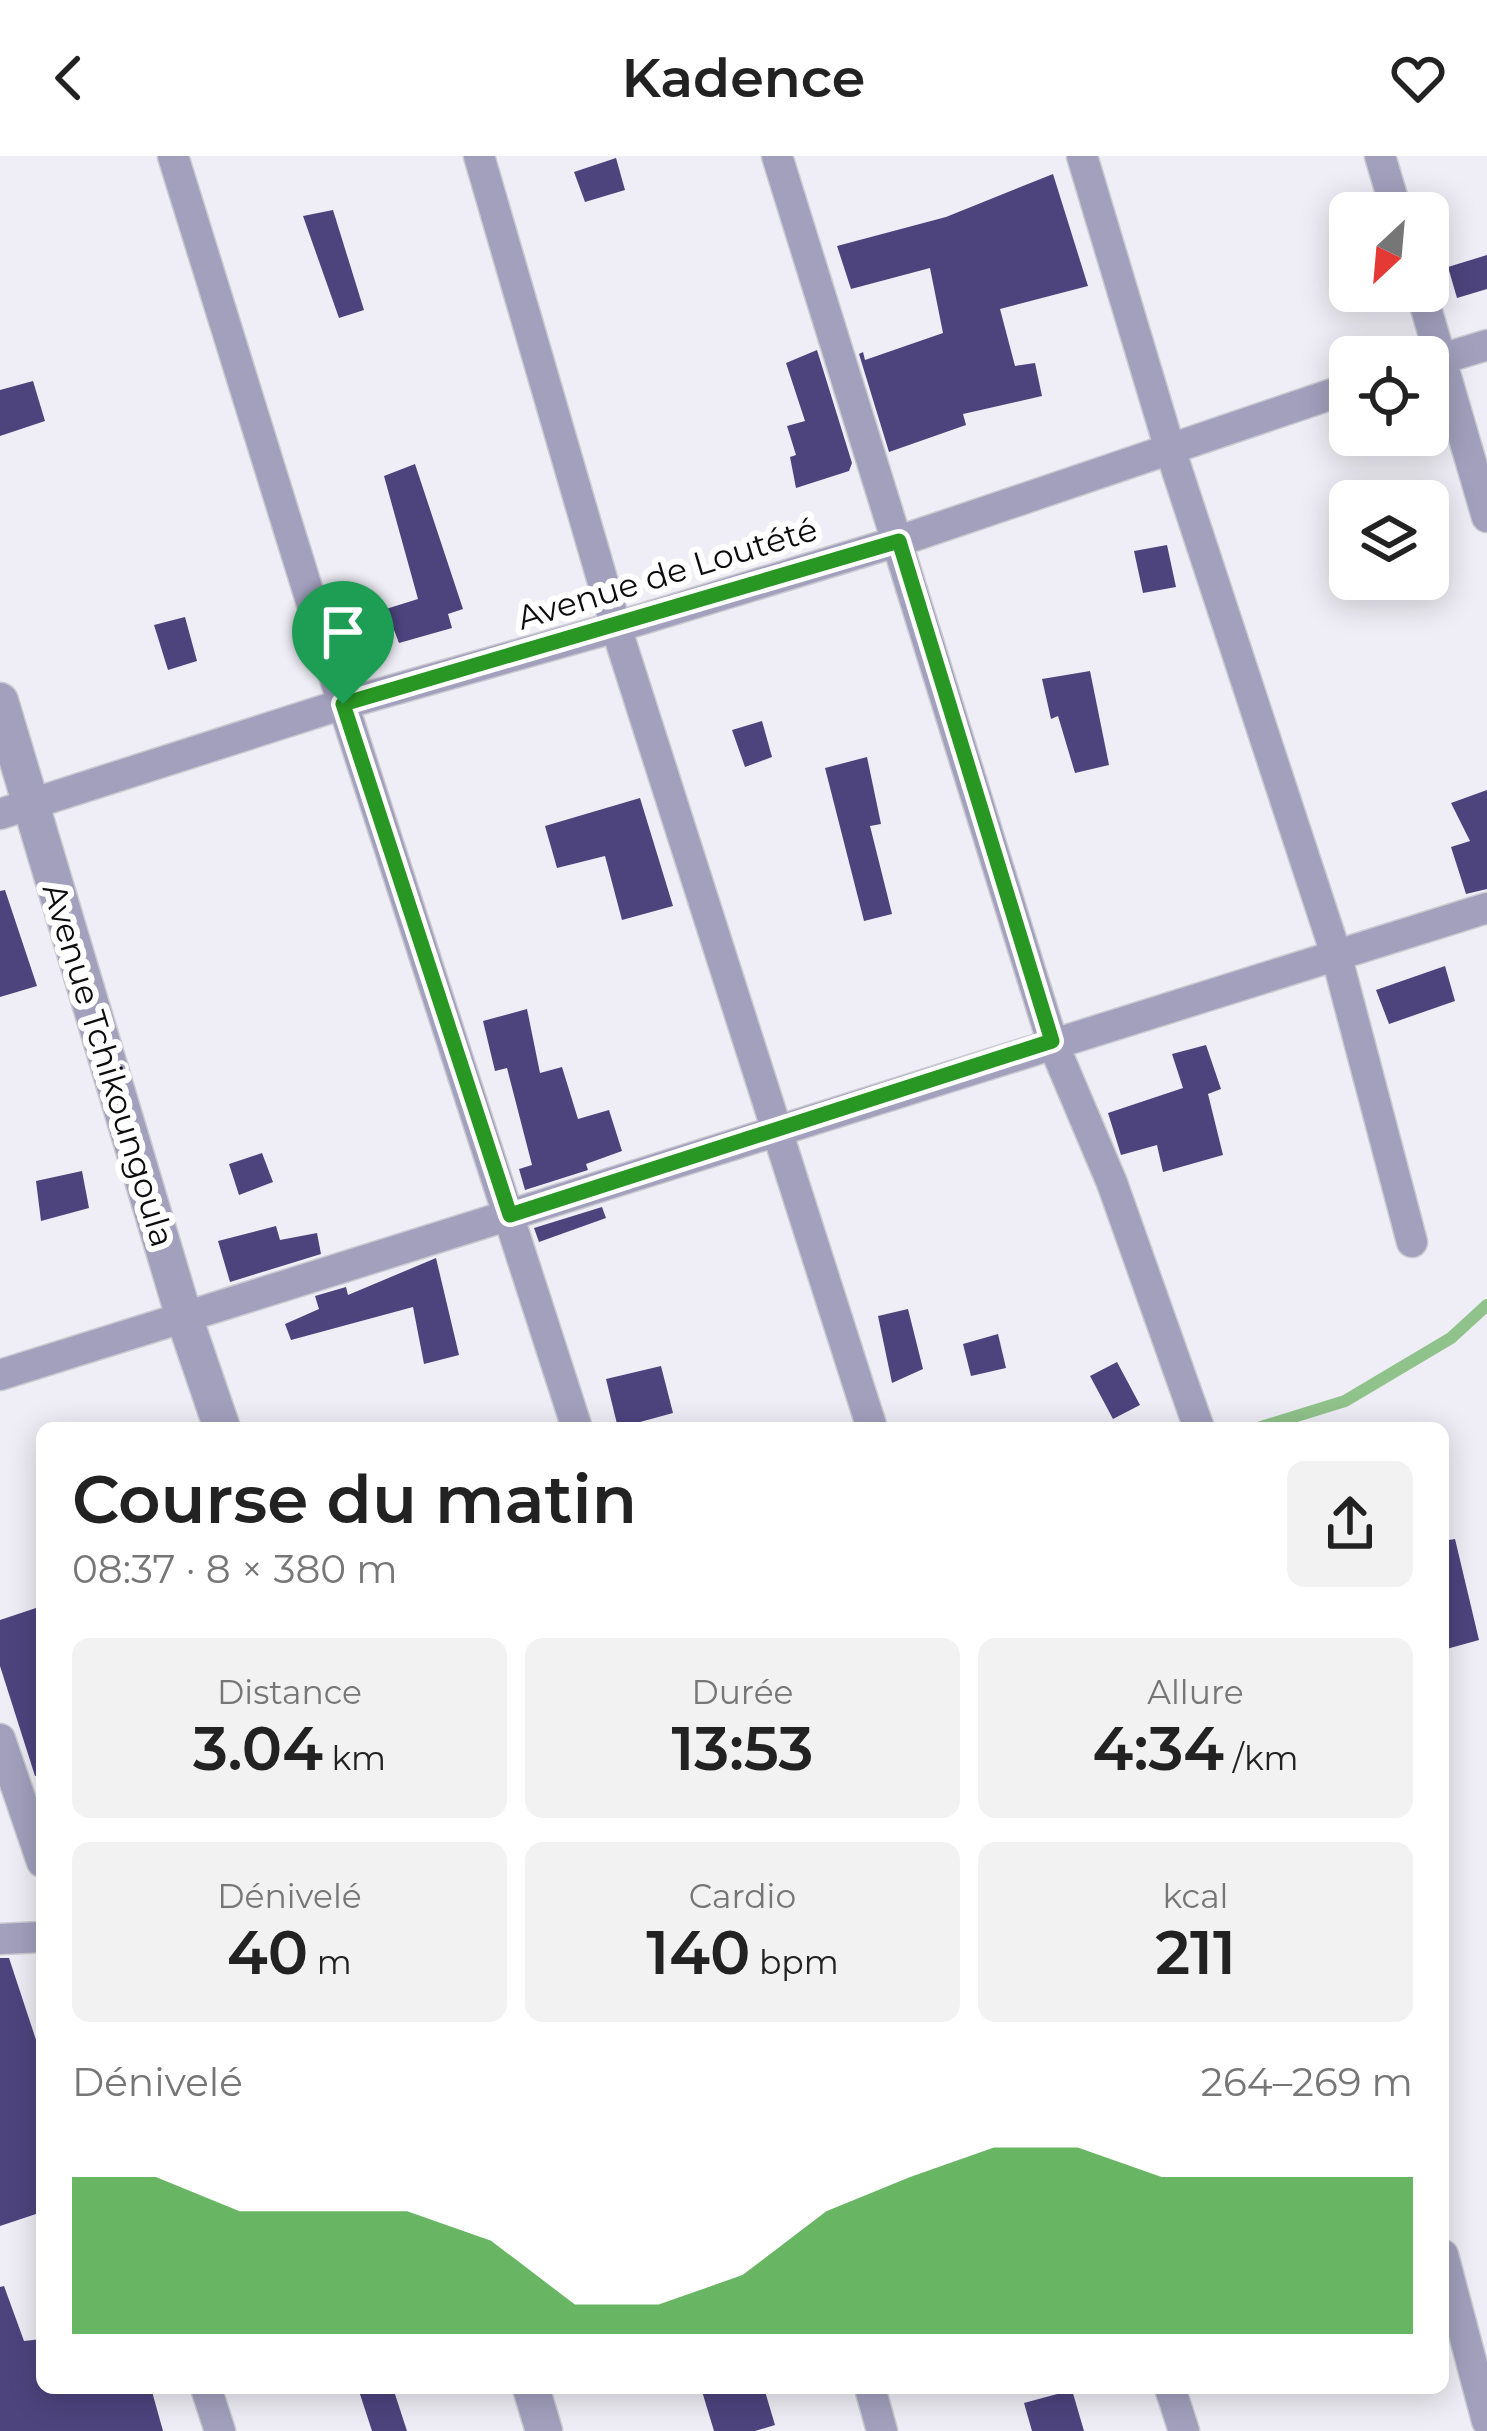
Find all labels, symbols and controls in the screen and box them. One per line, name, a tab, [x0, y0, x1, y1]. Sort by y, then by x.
icon: back	[36, 45, 102, 111]
text: Kadence	[622, 45, 865, 111]
icon: heart	[1385, 45, 1451, 111]
north arrow	[1329, 192, 1449, 312]
map controls	[1329, 192, 1449, 600]
button: locate	[1329, 336, 1449, 456]
button: layers	[1329, 480, 1449, 600]
street label: Avenue de Loutété	[512, 508, 822, 638]
pin	[292, 581, 394, 704]
icon: arrive	[310, 599, 376, 665]
street label: Avenue Tchikoungoula	[35, 878, 183, 1252]
text: Course du matin	[72, 1459, 637, 1540]
button: share	[1287, 1461, 1413, 1587]
text: 08:37 · 8 × 380 m	[72, 1545, 398, 1593]
text: Distance	[217, 1672, 362, 1712]
text: Durée	[691, 1672, 794, 1712]
text: Allure	[1147, 1672, 1244, 1712]
text: 3.04	[193, 1712, 323, 1785]
text: 13:53	[671, 1712, 814, 1785]
text: 4:34	[1093, 1712, 1224, 1785]
text: km	[323, 1738, 386, 1778]
text: /km	[1224, 1738, 1298, 1778]
text: Dénivelé	[217, 1876, 362, 1916]
text: Cardio	[689, 1876, 796, 1916]
text: kcal	[1163, 1876, 1228, 1916]
text: 40	[227, 1916, 308, 1989]
text: 140	[646, 1916, 750, 1989]
text: 211	[1155, 1916, 1236, 1989]
text: m	[308, 1942, 352, 1982]
text: bpm	[750, 1942, 839, 1982]
text: Dénivelé	[72, 2058, 243, 2106]
text: 264–269 m	[1201, 2058, 1413, 2106]

